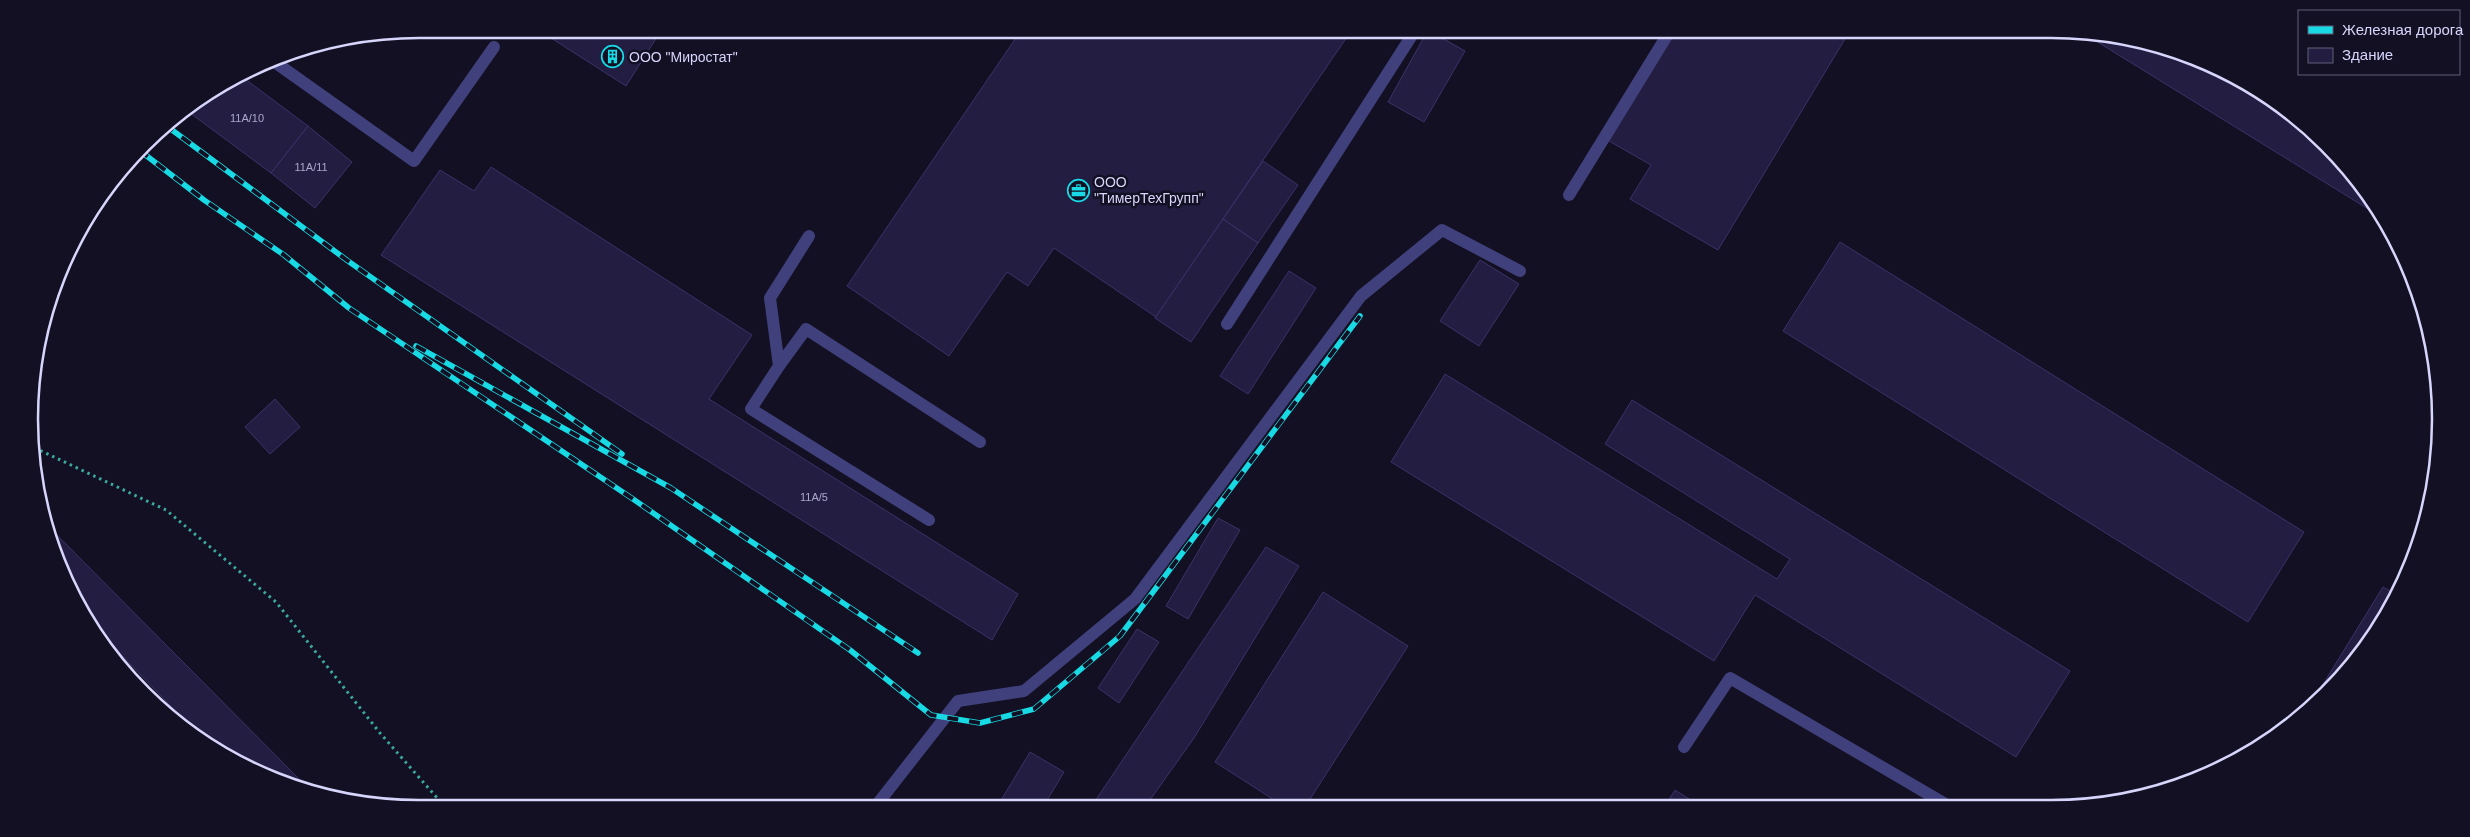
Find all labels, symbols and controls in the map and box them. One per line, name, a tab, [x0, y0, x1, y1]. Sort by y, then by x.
legend	[2298, 10, 2460, 75]
text: Железная дорога	[2342, 21, 2464, 38]
building icon: ООО "Миростат"	[601, 45, 625, 69]
text: Здание	[2342, 46, 2393, 63]
place label: ООО "Миростат"	[629, 49, 738, 65]
house number: 11А/10	[230, 112, 264, 124]
house number: 11А/11	[294, 161, 328, 173]
place label: ООО "ТимерТехГрупп"	[1094, 174, 1204, 206]
office icon: ООО "ТимерТехГрупп"	[1066, 178, 1090, 202]
house number: 11А/5	[800, 491, 828, 503]

